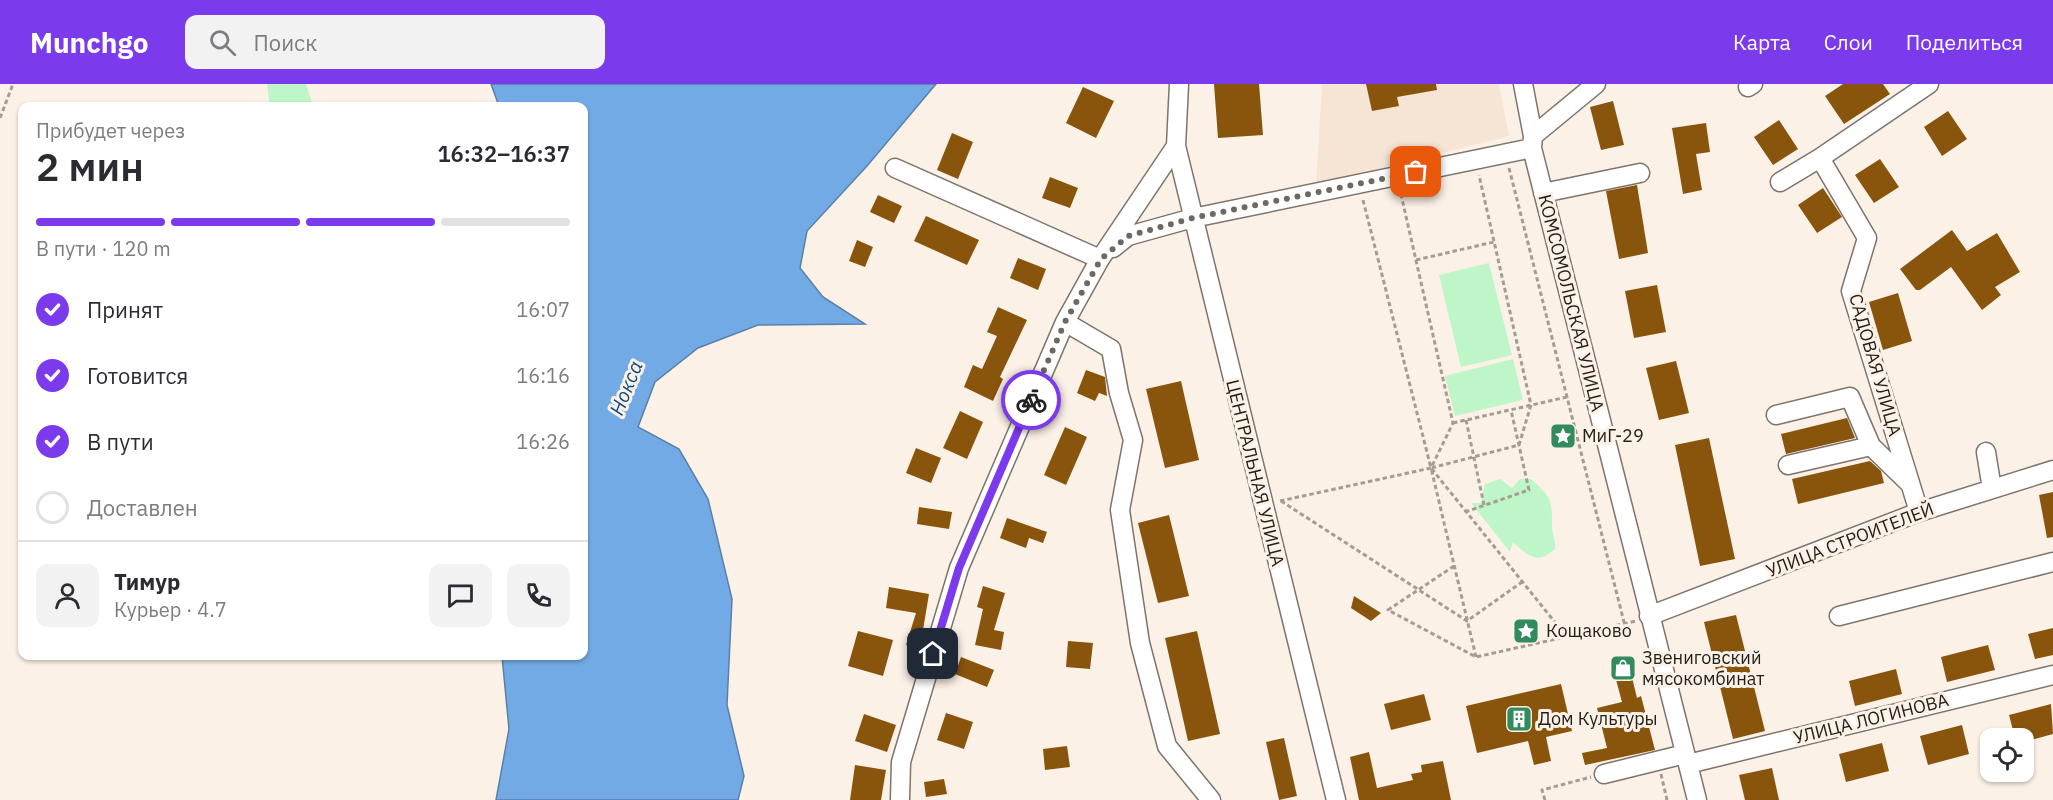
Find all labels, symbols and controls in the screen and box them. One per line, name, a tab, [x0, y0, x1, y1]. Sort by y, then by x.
search box	[185, 15, 605, 69]
text: Munchgo	[30, 24, 149, 61]
icon: search	[206, 26, 239, 59]
text: Поиск	[254, 28, 317, 57]
text: Карта	[1733, 28, 1791, 56]
text: Слои	[1824, 28, 1873, 56]
text: Поделиться	[1906, 28, 2023, 56]
text: Прибудет через	[36, 117, 185, 144]
text: 16:32–16:37	[437, 139, 570, 168]
text: 2 мин	[36, 141, 144, 192]
pin	[1390, 146, 1441, 197]
icon: bag	[1399, 155, 1432, 188]
street label: КОМСОМОЛЬСКАЯ УЛИЦА	[1533, 192, 1610, 414]
text: В пути · 120 m	[36, 235, 171, 262]
street label: САДОВАЯ УЛИЦА	[1844, 291, 1907, 439]
icon: check	[36, 293, 69, 326]
text: Принят	[87, 295, 163, 324]
text: 16:07	[516, 296, 570, 323]
water label: Нокса	[602, 357, 649, 419]
icon: check	[36, 359, 69, 392]
text: Готовится	[87, 361, 188, 390]
text: 16:16	[516, 362, 570, 389]
courier	[1001, 370, 1061, 430]
street label: ЦЕНТРАЛЬНАЯ УЛИЦА	[1221, 377, 1290, 569]
icon: bike	[1015, 384, 1048, 417]
place icon: МиГ-29	[1548, 421, 1578, 451]
place label: МиГ-29	[1582, 424, 1644, 447]
icon: check	[36, 425, 69, 458]
text: В пути	[87, 427, 154, 456]
text: 16:26	[516, 428, 570, 455]
text: Доставлен	[87, 493, 198, 522]
street label: УЛИЦА СТРОИТЕЛЕЙ	[1763, 497, 1937, 582]
button: person	[36, 564, 99, 627]
button: chat	[429, 564, 492, 627]
button: phone	[507, 564, 570, 627]
text: Тимур	[114, 567, 180, 596]
text: Курьер · 4.7	[114, 596, 227, 623]
place icon: Кощаково	[1511, 616, 1541, 646]
place label: Кощаково	[1546, 619, 1632, 642]
pin	[907, 628, 958, 679]
icon: home	[916, 637, 949, 670]
place label: Звениговский мясокомбинат	[1642, 646, 1765, 690]
shop icon: Звениговский мясокомбинат	[1608, 653, 1638, 683]
street label: УЛИЦА ЛОГИНОВА	[1791, 688, 1951, 749]
building icon: Дом Культуры	[1504, 704, 1534, 734]
place label: Дом Культуры	[1538, 707, 1658, 730]
map controls	[1980, 728, 2034, 782]
button: locate	[1980, 728, 2034, 782]

